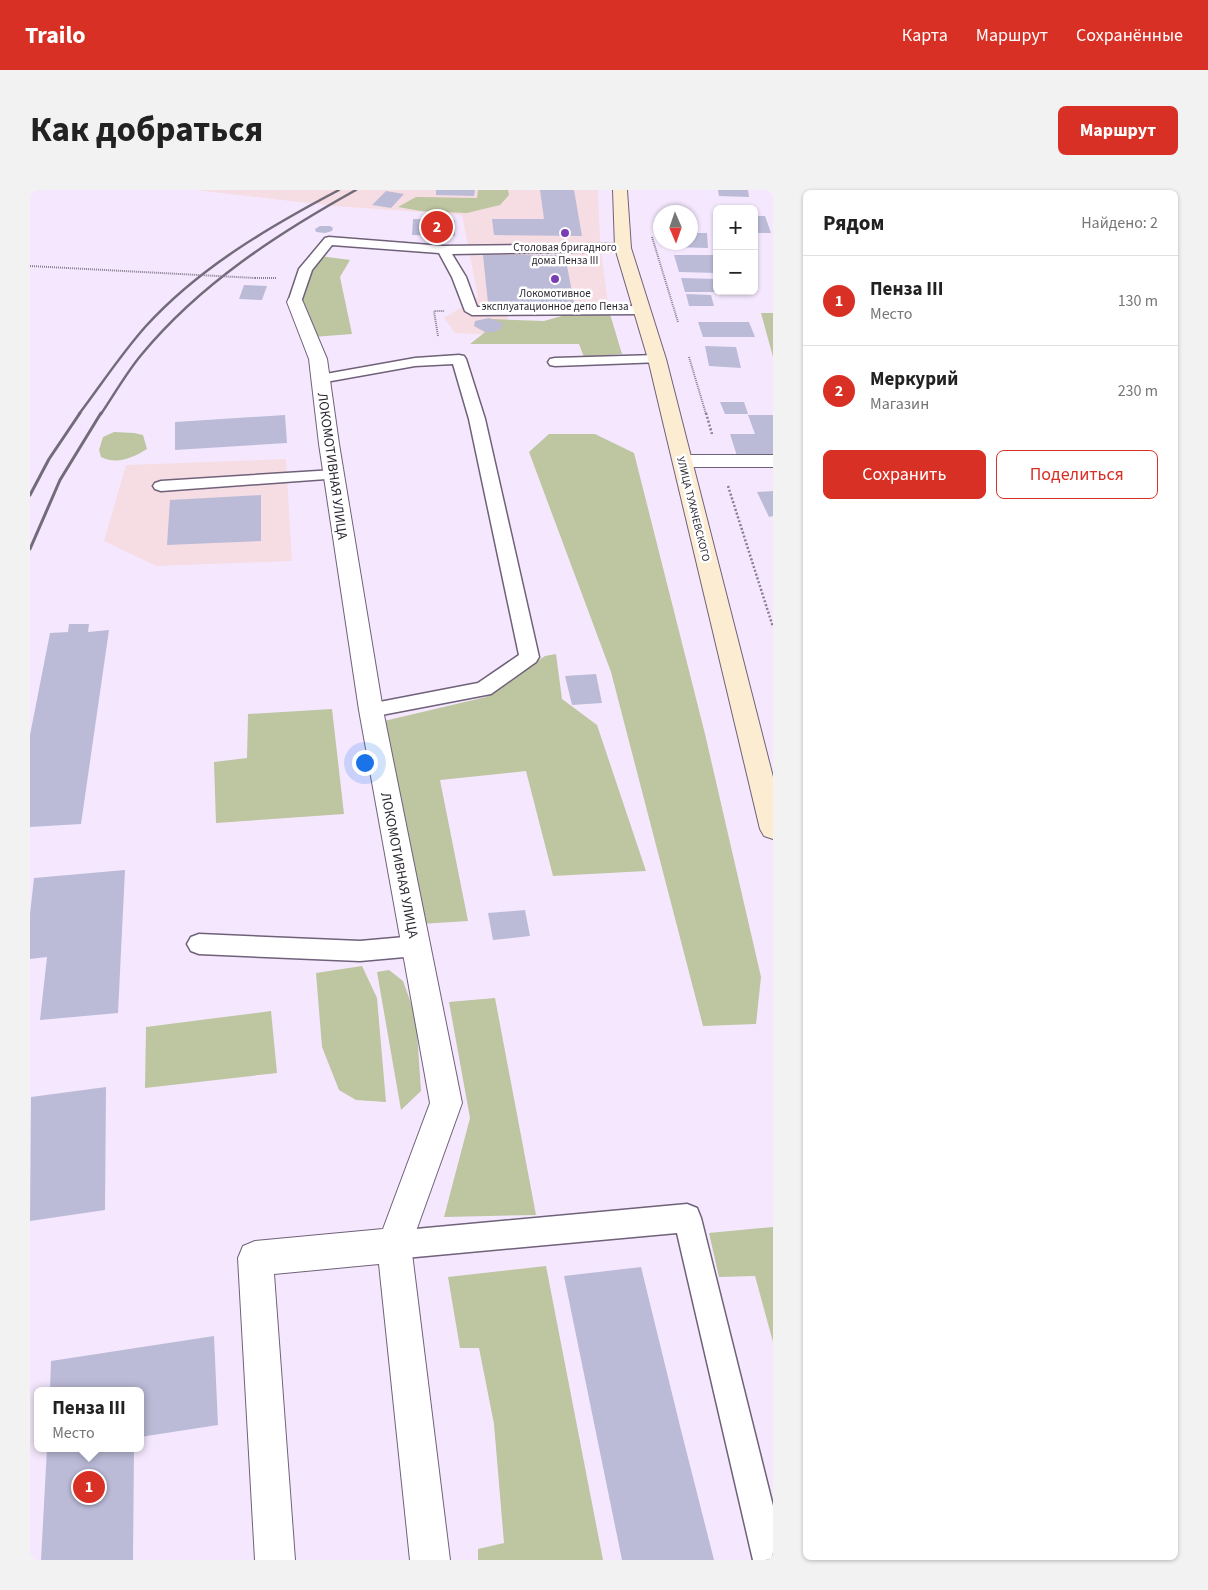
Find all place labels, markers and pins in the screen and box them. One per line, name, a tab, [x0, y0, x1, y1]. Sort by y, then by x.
pin: 2	[421, 208, 453, 246]
marker: Столовая бригадного дома Пенза III	[559, 227, 571, 239]
place label: Столовая бригадного дома Пенза III	[513, 240, 617, 268]
marker: Локомотивное эксплуатационное депо Пенза	[549, 273, 561, 285]
place label: Локомотивное эксплуатационное депо Пенза	[481, 286, 629, 314]
pin: 1	[73, 1468, 105, 1506]

